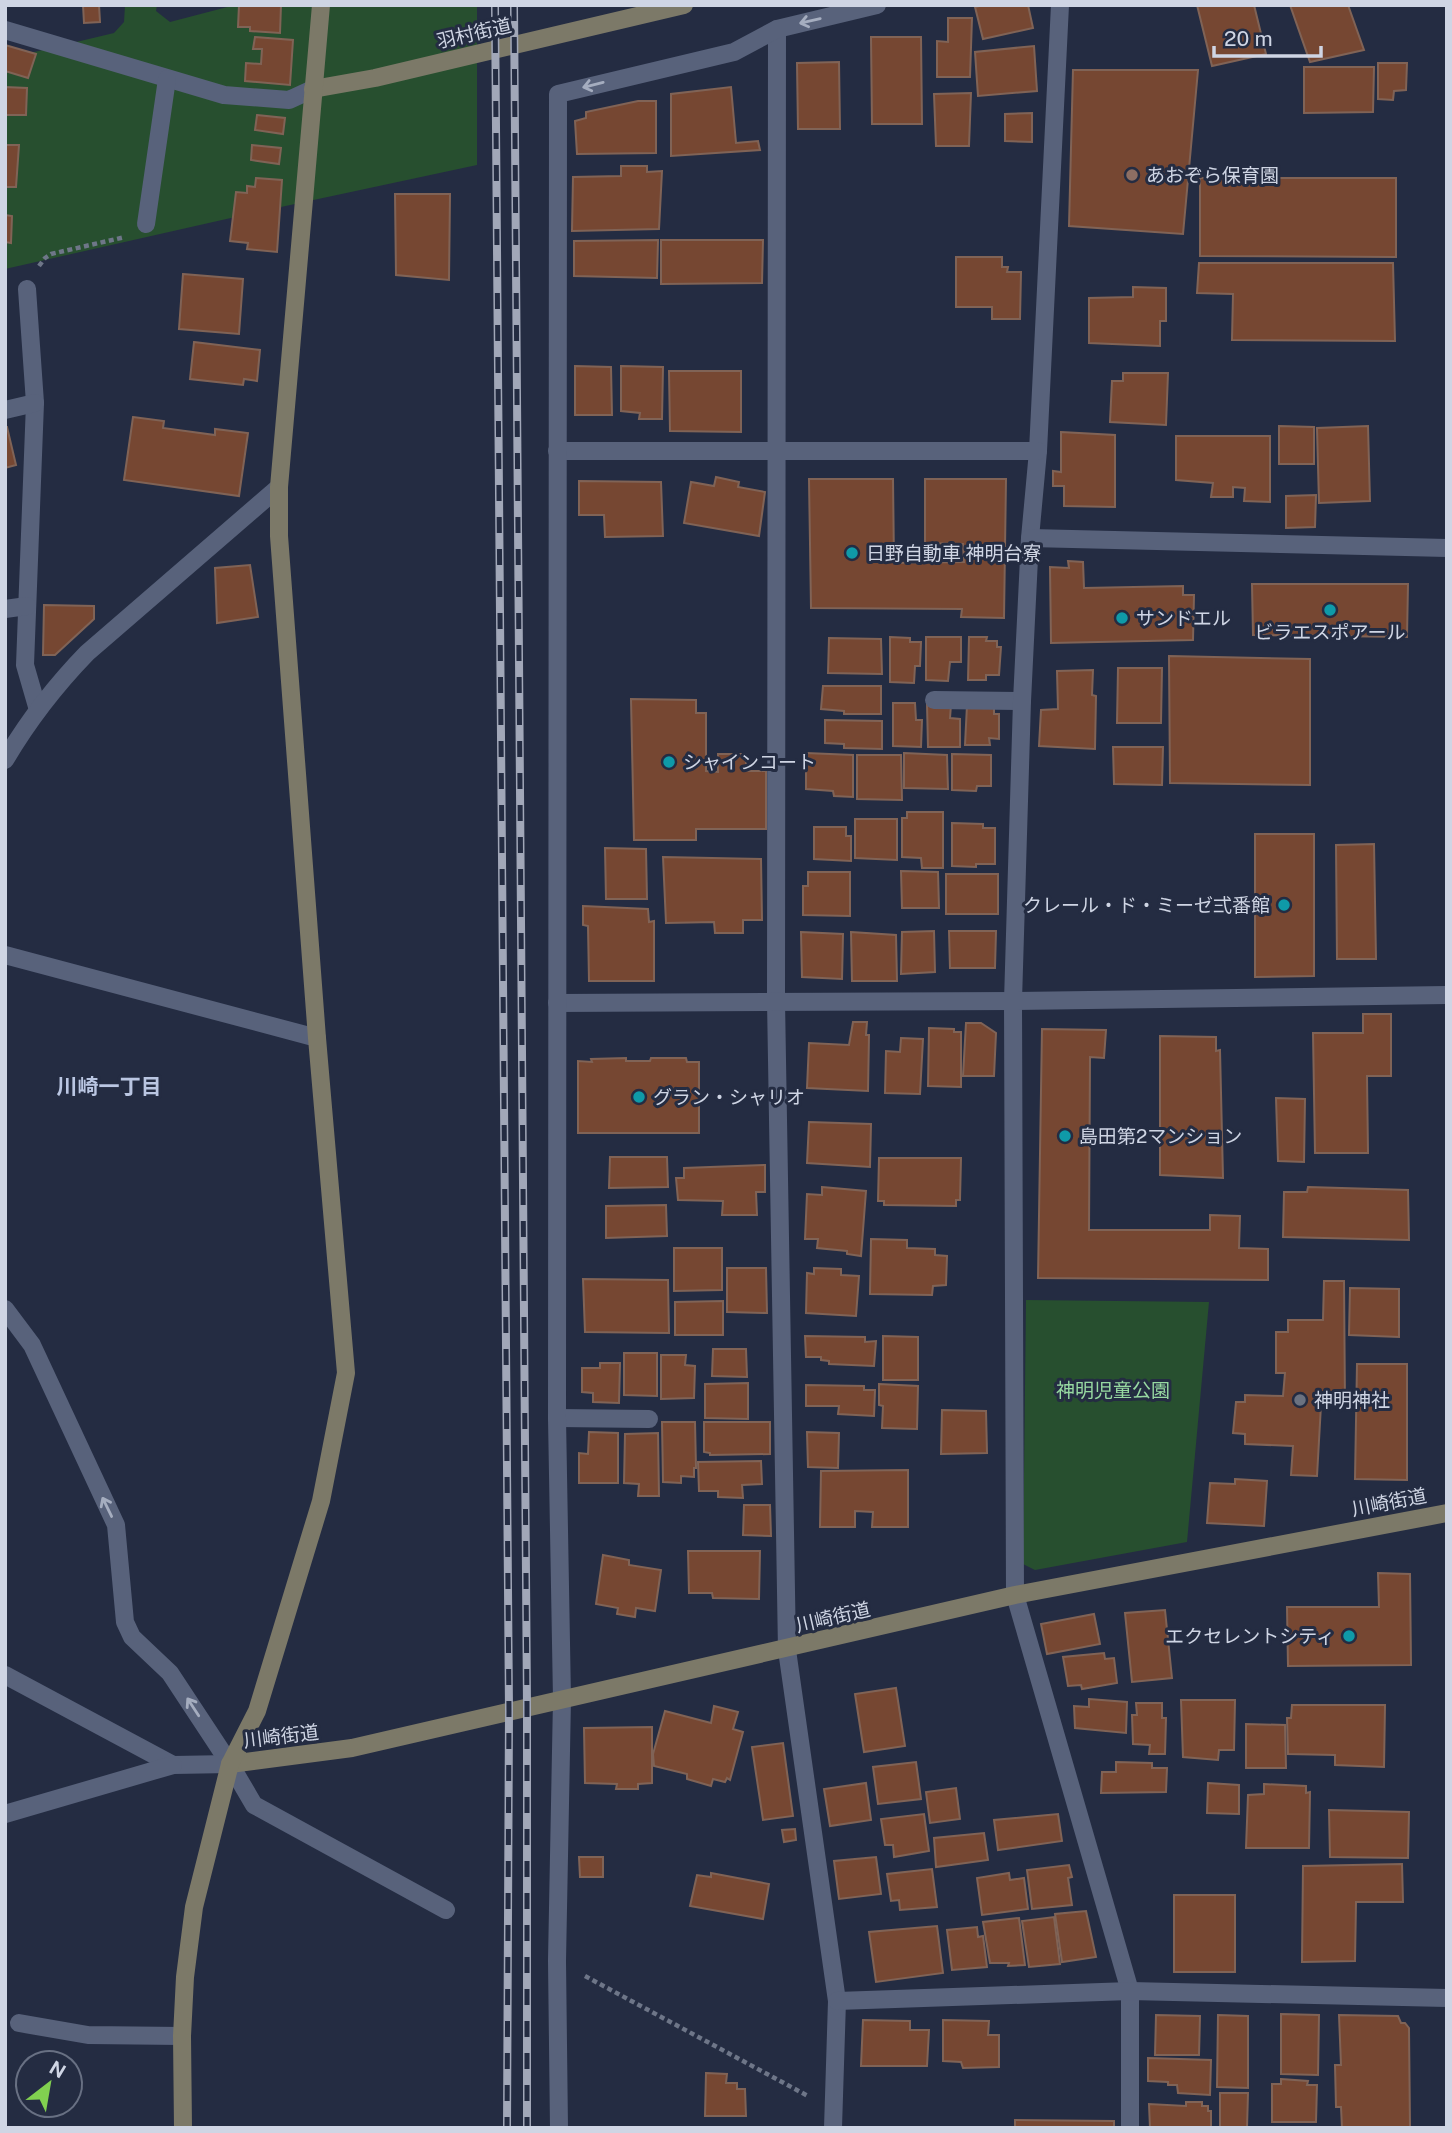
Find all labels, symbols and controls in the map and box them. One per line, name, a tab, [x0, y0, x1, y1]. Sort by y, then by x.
street label: 羽村街道	[434, 14, 514, 52]
scale bar	[1214, 14, 1321, 58]
one-way arrow	[799, 15, 822, 28]
text: 20 m	[1224, 26, 1273, 51]
one-way arrow	[582, 79, 605, 92]
place label: あおぞら保育園	[1146, 164, 1279, 186]
marker: あおぞら保育園	[1124, 167, 1140, 183]
place label: 日野自動車 神明台寮	[866, 542, 1042, 564]
marker: 日野自動車 神明台寮	[844, 545, 860, 561]
marker: ビラエスポアール	[1322, 602, 1338, 618]
place label: サンドエル	[1136, 607, 1231, 629]
marker: サンドエル	[1114, 610, 1130, 626]
place label: ビラエスポアール	[1255, 621, 1405, 643]
place label: シャインコート	[683, 751, 816, 773]
marker: シャインコート	[661, 754, 677, 770]
place label: クレール・ド・ミーゼ弍番館	[1023, 894, 1270, 916]
marker: クレール・ド・ミーゼ弍番館	[1276, 897, 1292, 913]
district label: 川崎一丁目	[57, 1074, 162, 1099]
place label: グラン・シャリオ	[653, 1086, 805, 1108]
marker: グラン・シャリオ	[631, 1089, 647, 1105]
place label: 島田第2マンション	[1079, 1125, 1242, 1147]
marker: 島田第2マンション	[1057, 1128, 1073, 1144]
park label: 神明児童公園	[1056, 1379, 1170, 1401]
place label: 神明神社	[1314, 1389, 1390, 1411]
marker: 神明神社	[1292, 1392, 1308, 1408]
street label: 川崎街道	[1350, 1484, 1428, 1520]
one-way arrow	[100, 1497, 113, 1518]
street label: 川崎街道	[793, 1598, 873, 1636]
place label: エクセレントシティ	[1165, 1625, 1335, 1647]
marker: エクセレントシティ	[1341, 1628, 1357, 1644]
one-way arrow	[185, 1698, 200, 1717]
street label: 川崎街道	[242, 1720, 320, 1752]
north arrow	[14, 2049, 84, 2119]
text: N	[46, 2056, 70, 2083]

